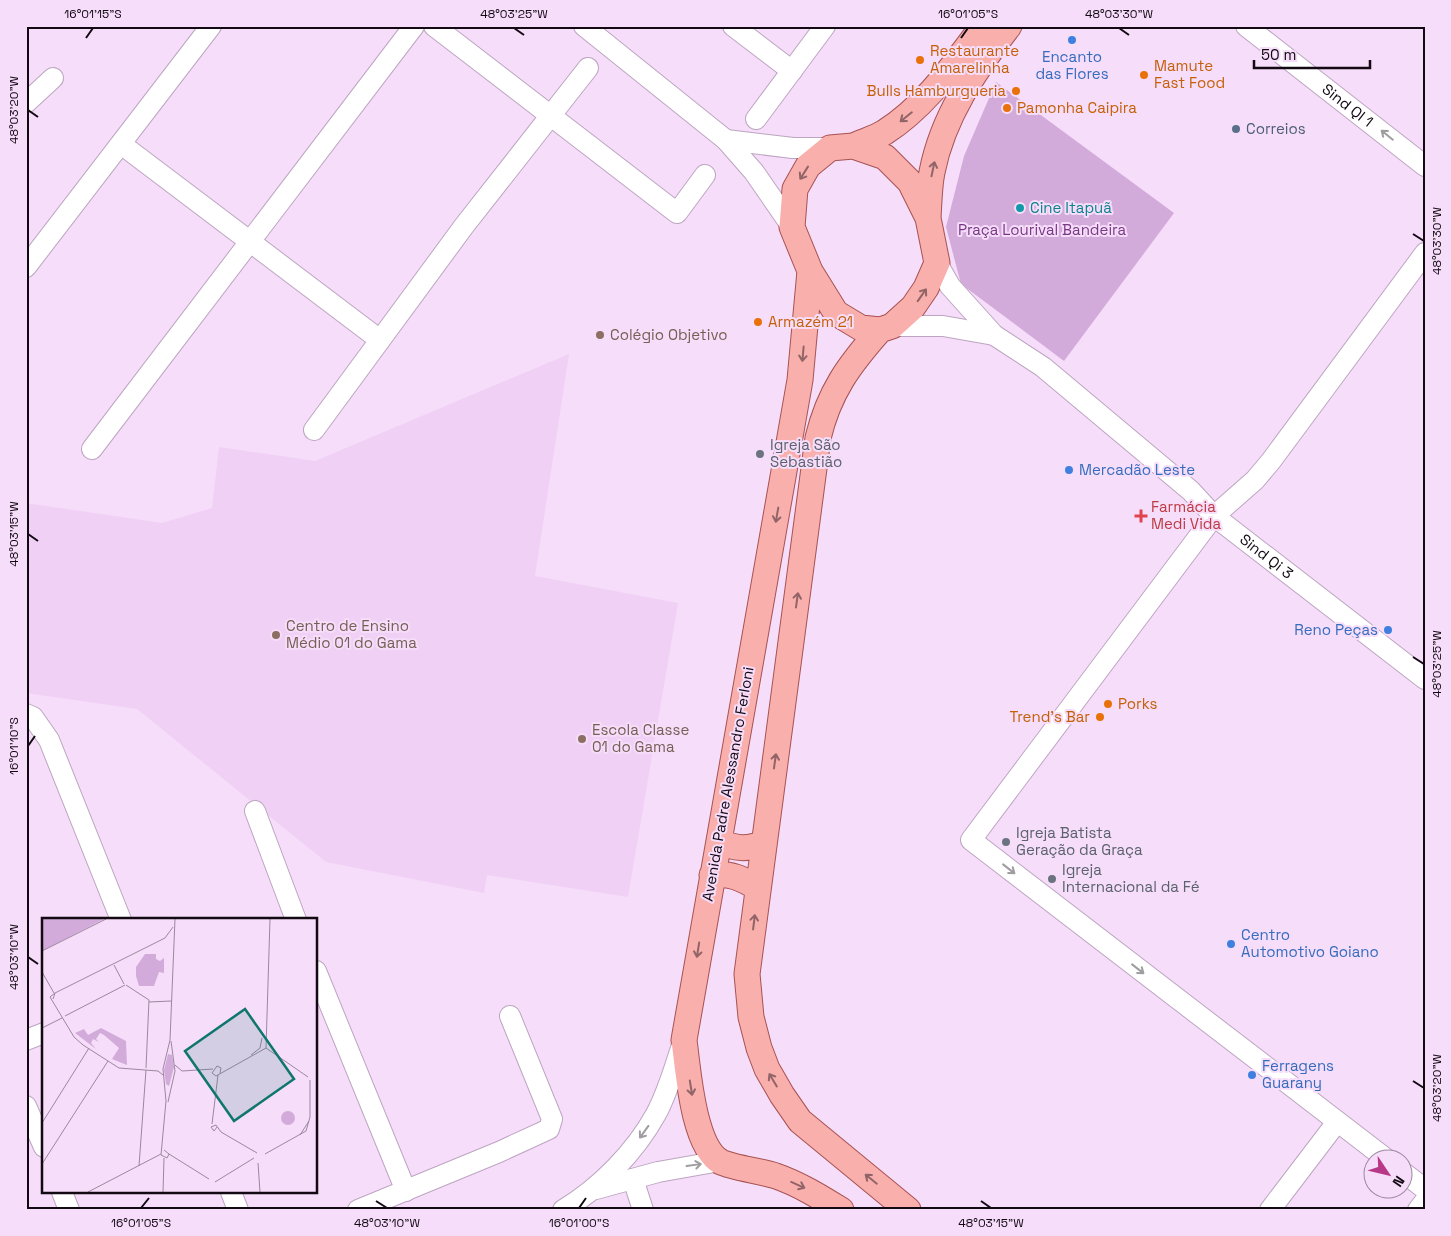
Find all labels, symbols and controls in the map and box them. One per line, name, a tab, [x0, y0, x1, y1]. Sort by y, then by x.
text: 16°01'15"S	[64, 6, 122, 22]
text: 48°03'25"W	[480, 6, 548, 22]
text: 16°01'05"S	[938, 6, 998, 22]
text: 48°03'30"W	[1085, 6, 1154, 22]
marker: Encanto das Flores	[1066, 34, 1078, 46]
scale bar	[1254, 38, 1370, 70]
place label: Restaurante Amarelinha	[930, 41, 1019, 77]
text: 50 m	[1261, 45, 1296, 64]
place label: Encanto das Flores	[1035, 47, 1109, 83]
marker: Restaurante Amarelinha	[914, 54, 926, 66]
place label: Mamute Fast Food	[1154, 56, 1225, 92]
marker: Mamute Fast Food	[1138, 69, 1150, 81]
text: 48°03'20"W	[6, 75, 22, 144]
street label: Sind QI 1	[1319, 79, 1377, 131]
place label: Bulls Hamburgueria	[867, 81, 1006, 100]
marker: Bulls Hamburgueria	[1010, 85, 1022, 97]
place label: Pamonha Caipira	[1017, 98, 1137, 117]
marker: Pamonha Caipira	[1001, 102, 1013, 114]
one-way arrow	[900, 111, 913, 122]
place label: Correios	[1246, 119, 1306, 138]
marker: Correios	[1230, 123, 1242, 135]
one-way arrow	[1381, 130, 1394, 141]
one-way arrow	[929, 162, 938, 178]
one-way arrow	[799, 165, 809, 179]
place label: Cine Itapuã	[1030, 198, 1112, 217]
marker: Cine Itapuã	[1014, 202, 1026, 214]
text: 48°03'30"W	[1429, 206, 1445, 275]
park label: Praça Lourival Bandeira	[958, 220, 1126, 239]
one-way arrow	[917, 288, 927, 302]
place label: Armazém 21	[768, 312, 853, 331]
marker: Armazém 21	[752, 316, 764, 328]
place label: Colégio Objetivo	[610, 325, 728, 344]
marker: Colégio Objetivo	[594, 329, 606, 341]
one-way arrow	[798, 346, 807, 362]
place label: Igreja São Sebastião	[770, 435, 842, 471]
marker: Igreja São Sebastião	[754, 448, 766, 460]
place label: Mercadão Leste	[1079, 460, 1195, 479]
marker: Mercadão Leste	[1063, 464, 1075, 476]
place label: Farmácia Medi Vida	[1151, 497, 1221, 533]
text: 48°03'15"W	[6, 501, 22, 567]
one-way arrow	[771, 506, 781, 522]
marker: Farmácia Medi Vida	[1135, 510, 1147, 522]
street label: Sind Qi 3	[1236, 529, 1297, 583]
one-way arrow	[792, 593, 802, 609]
place label: Centro de Ensino Médio 01 do Gama	[286, 616, 417, 652]
place label: Reno Peças	[1294, 620, 1378, 639]
marker: Reno Peças	[1382, 624, 1394, 636]
marker: Centro de Ensino Médio 01 do Gama	[270, 629, 282, 641]
text: 48°03'25"W	[1429, 630, 1445, 698]
street label: Avenida Padre Alessandro Ferloni	[698, 665, 758, 903]
place label: Porks	[1118, 694, 1158, 713]
marker: Porks	[1102, 698, 1114, 710]
place label: Trend's Bar	[1010, 707, 1090, 726]
marker: Trend's Bar	[1094, 711, 1106, 723]
text: 16°01'10"S	[6, 717, 22, 775]
place label: Escola Classe 01 do Gama	[592, 720, 689, 756]
marker: Escola Classe 01 do Gama	[576, 733, 588, 745]
one-way arrow	[770, 754, 780, 770]
place label: Igreja Batista Geração da Graça	[1016, 823, 1143, 859]
marker: Igreja Batista Geração da Graça	[1000, 836, 1012, 848]
place label: Igreja Internacional da Fé	[1062, 860, 1200, 896]
one-way arrow	[1002, 864, 1015, 875]
marker: Igreja Internacional da Fé	[1046, 873, 1058, 885]
one-way arrow	[749, 915, 759, 931]
inset map	[42, 918, 318, 1194]
text: 48°03'10"W	[6, 924, 22, 990]
place label: Centro Automotivo Goiano	[1241, 925, 1379, 961]
marker: Centro Automotivo Goiano	[1225, 938, 1237, 950]
one-way arrow	[693, 942, 703, 958]
one-way arrow	[1131, 963, 1144, 974]
text: 48°03'20"W	[1429, 1053, 1445, 1122]
place label: Ferragens Guarany	[1262, 1056, 1334, 1092]
marker: Ferragens Guarany	[1246, 1069, 1258, 1081]
one-way arrow	[768, 1074, 778, 1088]
one-way arrow	[686, 1080, 696, 1096]
one-way arrow	[639, 1125, 649, 1139]
north arrow	[1364, 1148, 1414, 1198]
one-way arrow	[686, 1160, 702, 1170]
text: N	[1389, 1172, 1409, 1190]
one-way arrow	[864, 1173, 877, 1184]
one-way arrow	[790, 1181, 805, 1191]
text: 16°01'05"S	[111, 1215, 171, 1231]
text: 48°03'10"W	[354, 1215, 420, 1231]
text: 16°01'00"S	[549, 1215, 609, 1231]
text: 48°03'15"W	[958, 1215, 1024, 1231]

